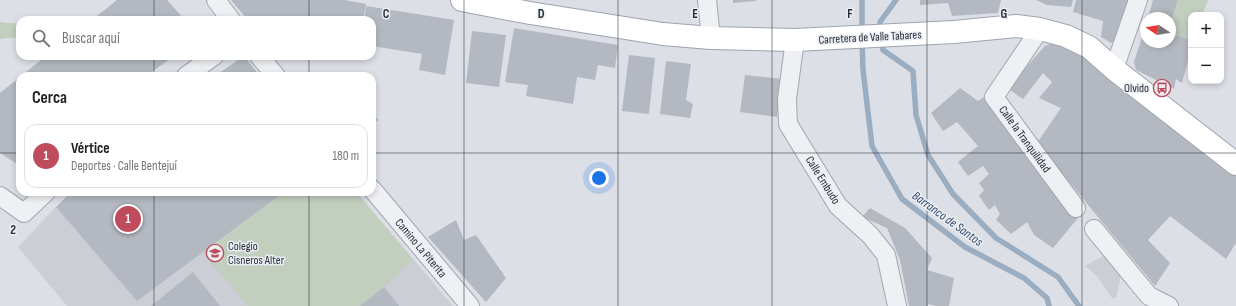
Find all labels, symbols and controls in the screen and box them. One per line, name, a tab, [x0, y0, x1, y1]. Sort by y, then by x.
text: C	[383, 6, 390, 22]
text: D	[538, 6, 545, 22]
text: E	[692, 6, 698, 22]
text: F	[847, 6, 853, 22]
text: G	[1001, 6, 1008, 22]
north arrow	[1140, 12, 1176, 48]
map controls	[1188, 12, 1224, 84]
button: +	[1188, 12, 1224, 48]
search box	[16, 16, 376, 60]
icon: search	[30, 27, 52, 49]
street label: Carretera de Valle Tabares	[818, 27, 922, 48]
text: Buscar aquí	[62, 29, 120, 48]
button: −	[1188, 48, 1224, 84]
bus stop icon: Olvido	[1152, 78, 1172, 98]
place label: Olvido	[1124, 81, 1149, 96]
text: Cerca	[32, 88, 67, 108]
street label: Calle la Tranquilidad	[995, 103, 1054, 176]
text: Vértice	[71, 139, 110, 158]
text: 1	[43, 148, 49, 164]
text: 180 m	[333, 148, 359, 164]
street label: Calle Embudo	[802, 153, 843, 207]
text: Deportes · Calle Bentejuí	[71, 158, 177, 174]
your location	[589, 168, 609, 188]
water label: Barranco de Santos	[909, 188, 986, 250]
pin: 1	[115, 204, 141, 234]
street label: Camino La Piterita	[391, 216, 450, 281]
text: 2	[10, 222, 16, 238]
place label: Colegio Cisneros Alter	[228, 239, 285, 268]
school or university icon: Colegio Cisneros Alter	[205, 243, 225, 263]

